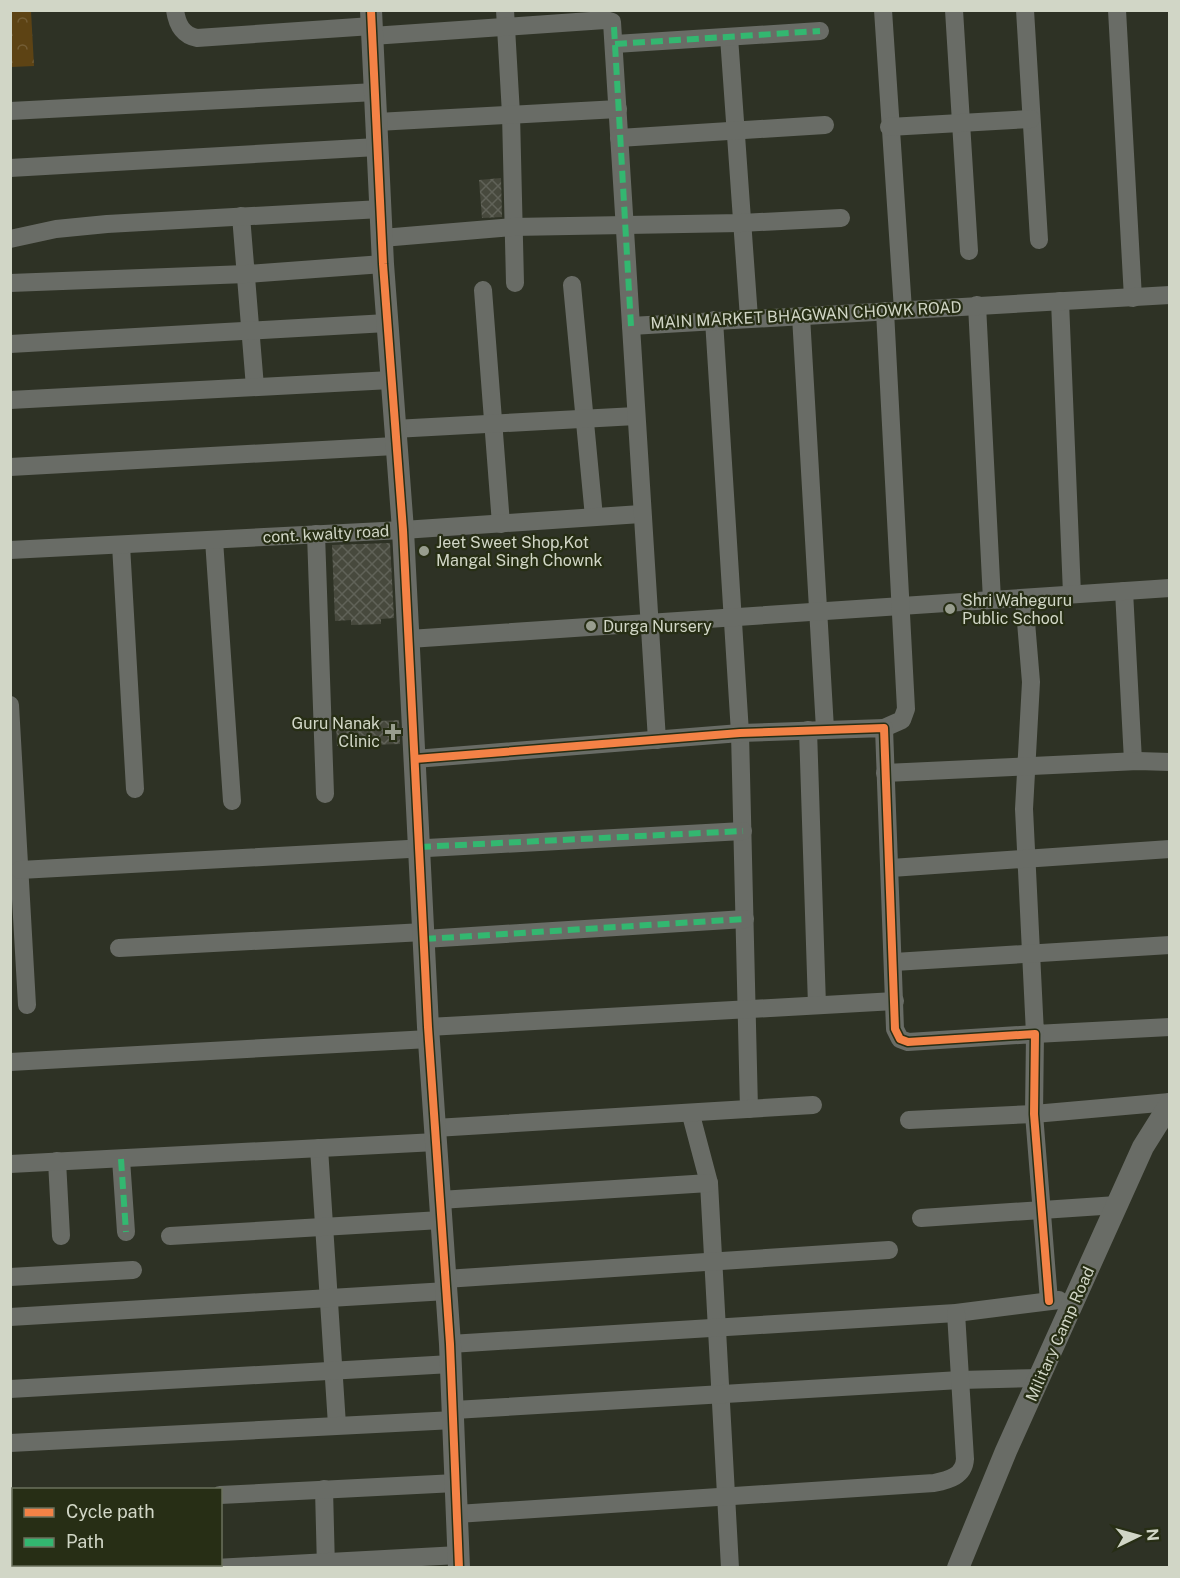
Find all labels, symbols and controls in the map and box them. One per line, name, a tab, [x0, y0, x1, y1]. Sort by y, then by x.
street label: MAIN MARKET BHAGWAN CHOWK ROAD	[650, 297, 962, 333]
street label: cont. kwalty road	[262, 521, 390, 547]
place label: Jeet Sweet Shop,Kot Mangal Singh Chownk	[436, 533, 602, 570]
marker: Jeet Sweet Shop,Kot Mangal Singh Chownk	[417, 544, 431, 558]
place label: Shri Waheguru Public School	[962, 591, 1072, 628]
marker: Shri Waheguru Public School	[943, 602, 957, 616]
place label: Durga Nursery	[603, 617, 712, 636]
marker: Durga Nursery	[584, 619, 598, 633]
place label: Guru Nanak Clinic	[292, 714, 380, 751]
marker: Guru Nanak Clinic	[384, 723, 402, 741]
street label: Military Camp Road	[1022, 1264, 1098, 1404]
legend	[12, 1488, 222, 1566]
text: Cycle path	[66, 1501, 155, 1522]
north arrow	[1108, 1506, 1168, 1566]
text: N	[1142, 1528, 1162, 1542]
text: Path	[66, 1531, 104, 1552]

